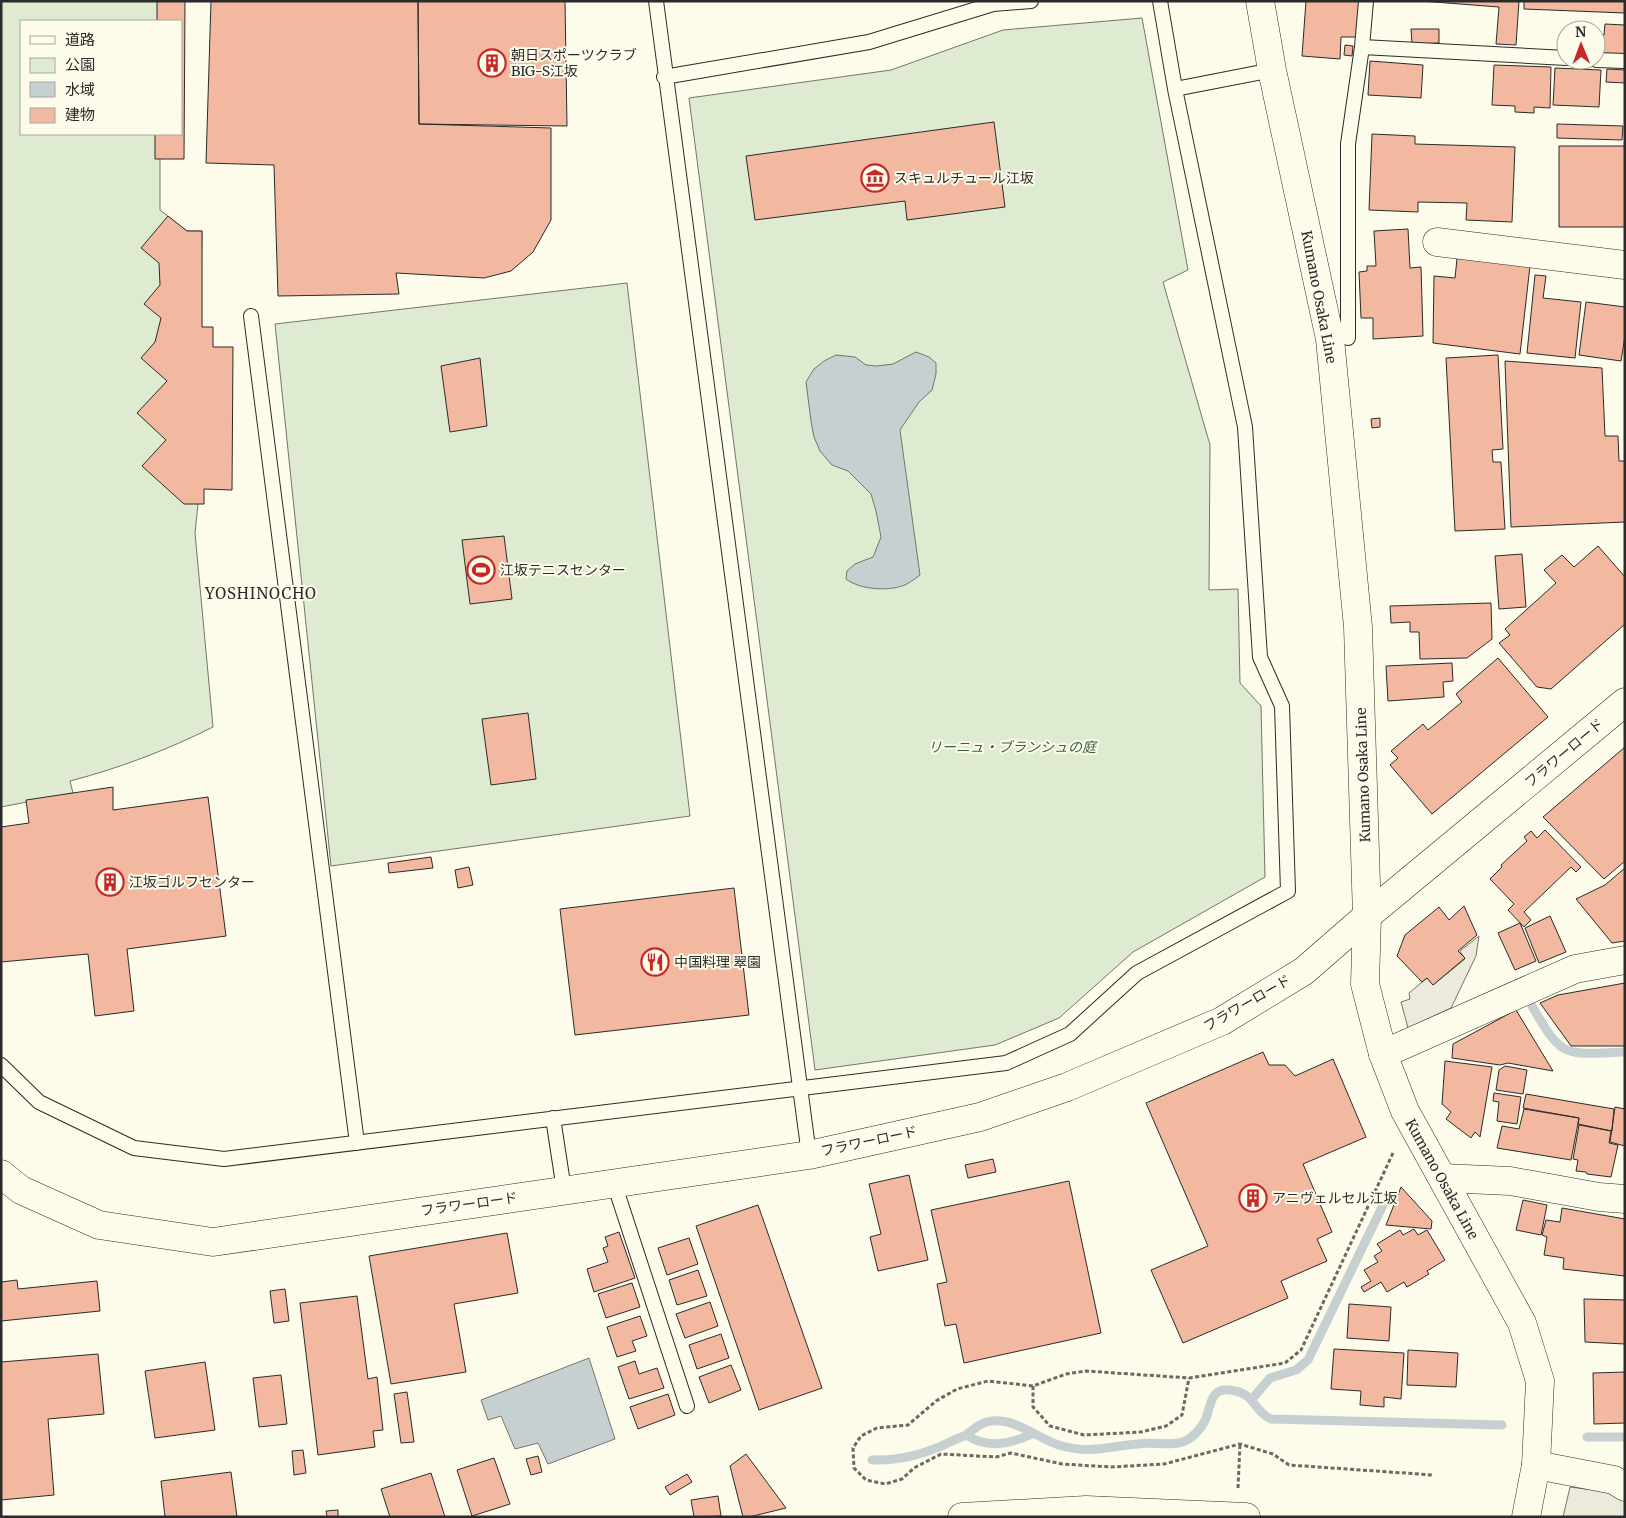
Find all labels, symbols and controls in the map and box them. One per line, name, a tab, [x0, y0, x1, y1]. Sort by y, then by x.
legend	[20, 20, 182, 135]
north arrow	[1556, 20, 1606, 70]
text: N	[1575, 23, 1586, 41]
text: 道路	[65, 30, 95, 49]
place label: 朝日スポーツクラブ BIG-S江坂	[511, 46, 637, 80]
building icon: 朝日スポーツクラブ BIG-S江坂	[477, 48, 507, 78]
text: 公園	[65, 55, 95, 74]
text: 水域	[65, 80, 95, 99]
text: 建物	[65, 105, 95, 124]
museum icon: スキュルチュール江坂	[860, 163, 890, 193]
place label: スキュルチュール江坂	[894, 169, 1034, 187]
street label: Kumano Osaka Line	[1297, 229, 1341, 365]
sports icon: 江坂テニスセンター	[466, 555, 496, 585]
place label: 江坂テニスセンター	[500, 561, 626, 579]
district label: YOSHINOCHO	[204, 584, 317, 603]
street label: Kumano Osaka Line	[1352, 707, 1374, 843]
street label: フラワーロード	[1521, 715, 1607, 791]
park label: リーニュ・ブランシュの庭	[928, 738, 1098, 756]
building icon: 江坂ゴルフセンター	[95, 867, 125, 897]
place label: 江坂ゴルフセンター	[129, 873, 255, 891]
restaurant icon: 中国料理 翠園	[640, 947, 670, 977]
place label: 中国料理 翠園	[674, 953, 761, 971]
street label: フラワーロード	[1200, 971, 1294, 1035]
street label: Kumano Osaka Line	[1401, 1116, 1483, 1242]
street label: フラワーロード	[819, 1122, 919, 1160]
building icon: アニヴェルセル江坂	[1238, 1183, 1268, 1213]
street label: フラワーロード	[419, 1188, 519, 1220]
place label: アニヴェルセル江坂	[1272, 1189, 1398, 1207]

